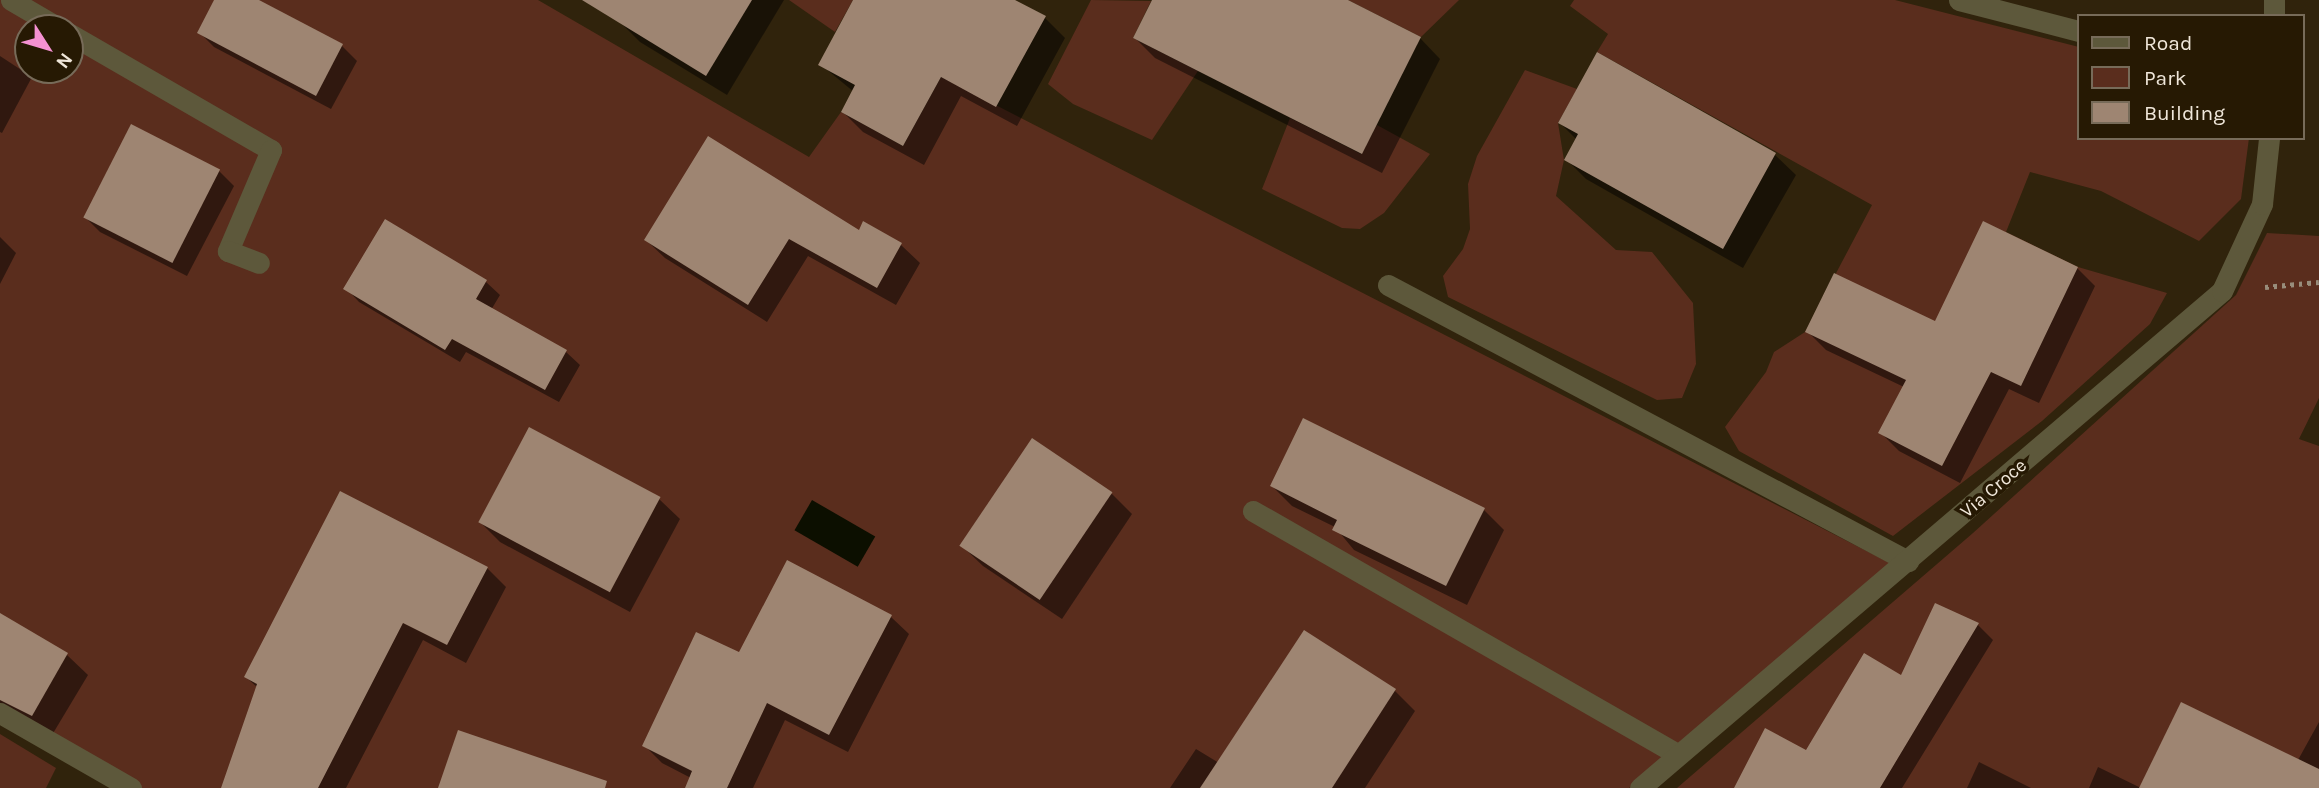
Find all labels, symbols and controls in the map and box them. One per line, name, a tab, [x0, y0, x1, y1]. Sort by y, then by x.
north arrow	[14, 14, 84, 84]
legend	[2078, 14, 2305, 140]
text: Road	[2144, 31, 2192, 55]
text: N	[51, 48, 77, 72]
text: Park	[2144, 66, 2187, 90]
text: Building	[2144, 101, 2225, 125]
street label: Via Croce	[1956, 455, 2032, 523]

